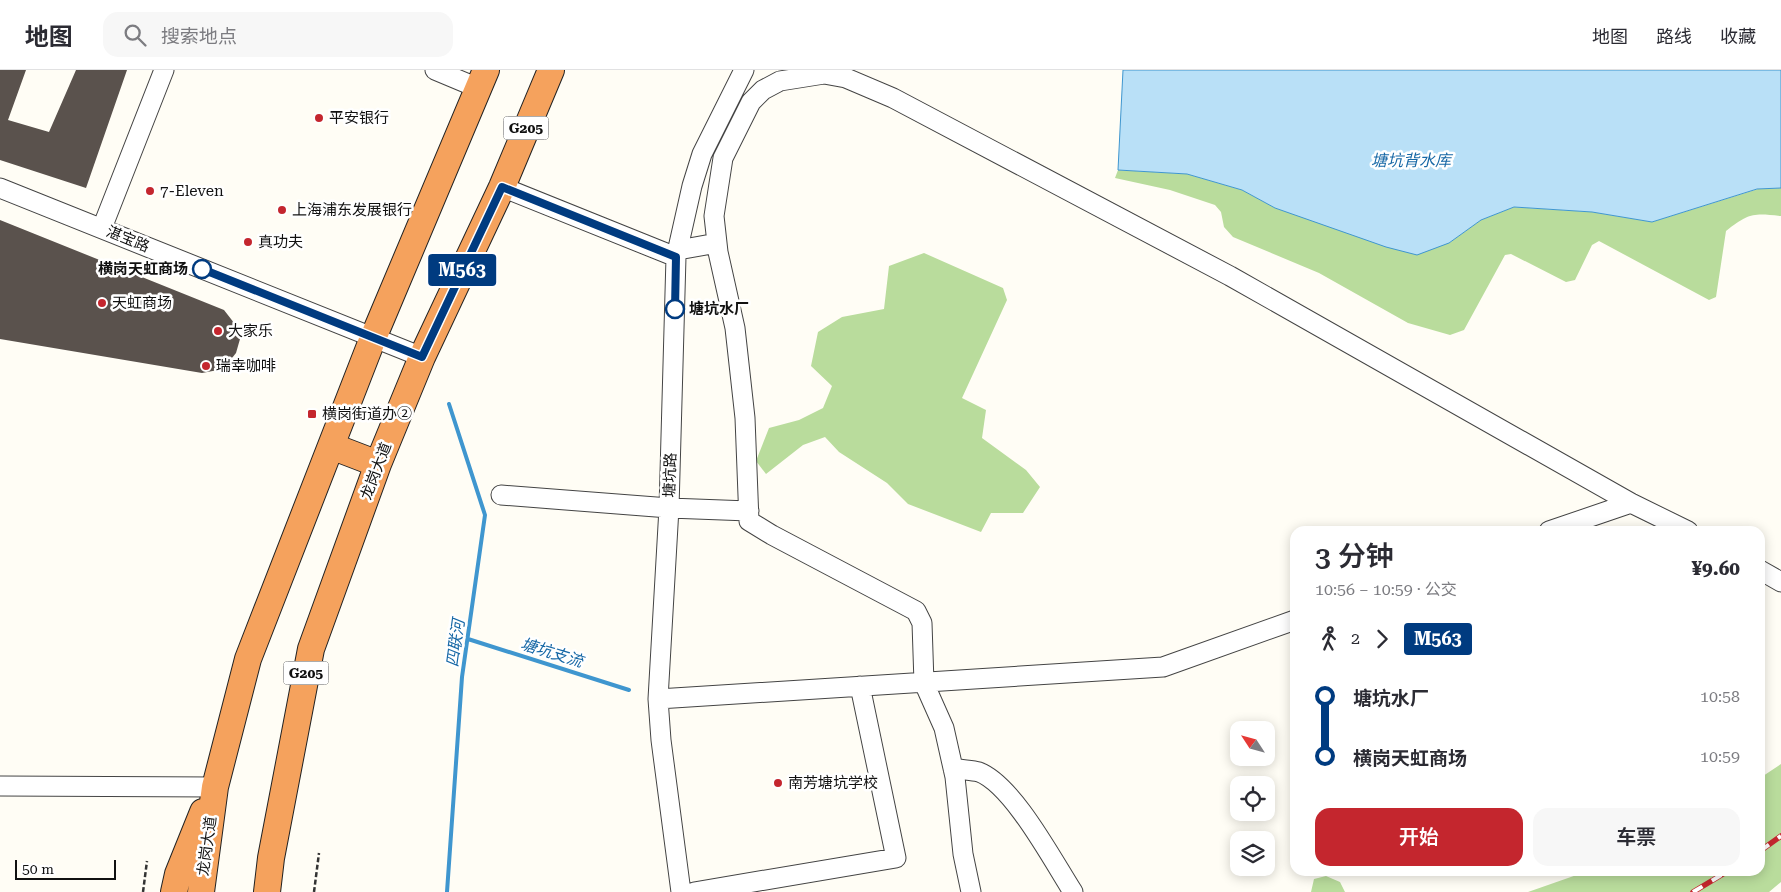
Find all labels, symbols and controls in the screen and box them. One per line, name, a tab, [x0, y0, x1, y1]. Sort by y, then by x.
search box	[103, 12, 453, 57]
icon: search	[121, 21, 149, 49]
text: 地图	[25, 23, 73, 51]
text: 搜索地点	[161, 25, 237, 48]
text: 地图	[1592, 26, 1628, 47]
text: 路线	[1656, 26, 1692, 47]
text: 收藏	[1720, 26, 1756, 47]
place label: 平安银行	[329, 109, 389, 127]
marker: 平安银行	[313, 112, 325, 124]
road number: G205	[504, 116, 548, 140]
water label: 塘坑背水库	[1371, 151, 1454, 170]
place label: 7-Eleven	[160, 182, 224, 200]
marker: 7-Eleven	[144, 185, 156, 197]
place label: 上海浦东发展银行	[292, 201, 412, 219]
marker: 上海浦东发展银行	[276, 204, 288, 216]
street label: 湛宝路	[104, 222, 152, 256]
place label: 真功夫	[258, 233, 303, 251]
marker: 真功夫	[242, 236, 254, 248]
line badge: M563	[427, 254, 497, 286]
marker: 横岗天虹商场	[192, 259, 212, 279]
text: M563	[438, 259, 486, 280]
place label: 横岗天虹商场	[98, 260, 188, 278]
place label: 天虹商场	[112, 294, 172, 312]
marker: 天虹商场	[96, 297, 108, 309]
marker: 塘坑水厂	[665, 299, 685, 319]
place label: 塘坑水厂	[689, 300, 749, 318]
place label: 大家乐	[228, 322, 273, 340]
marker: 大家乐	[212, 325, 224, 337]
place label: 瑞幸咖啡	[216, 357, 276, 375]
marker: 瑞幸咖啡	[200, 360, 212, 372]
place label: 横岗街道办②	[322, 405, 412, 423]
marker: 横岗街道办②	[306, 408, 318, 420]
street label: 龙岗大道	[357, 440, 395, 502]
street label: 塘坑路	[660, 452, 680, 498]
text: 3 分钟	[1315, 540, 1394, 573]
text: ¥9.60	[1691, 557, 1740, 580]
text: 10:56 – 10:59 · 公交	[1315, 580, 1457, 599]
water label: 四联河	[443, 615, 469, 668]
icon: walk	[1315, 625, 1343, 653]
icon: forward	[1368, 625, 1396, 653]
text: M563	[1414, 628, 1462, 649]
text: 2	[1351, 629, 1360, 648]
water label: 塘坑支流	[518, 634, 587, 672]
road number: G205	[284, 662, 328, 684]
text: 塘坑水厂	[1353, 687, 1429, 710]
text: 10:58	[1700, 687, 1740, 706]
north arrow	[1230, 721, 1275, 766]
map controls	[1230, 721, 1275, 876]
text: 横岗天虹商场	[1353, 747, 1467, 770]
text: 10:59	[1700, 747, 1740, 766]
place label: 南芳塘坑学校	[788, 774, 878, 792]
button: locate	[1230, 776, 1275, 821]
marker: 南芳塘坑学校	[772, 777, 784, 789]
button: 开始	[1315, 808, 1523, 866]
button: 车票	[1533, 808, 1740, 866]
street label: 龙岗大道	[194, 815, 220, 877]
button: layers	[1230, 831, 1275, 876]
scale bar	[15, 857, 116, 880]
text: 50 m	[22, 861, 54, 877]

